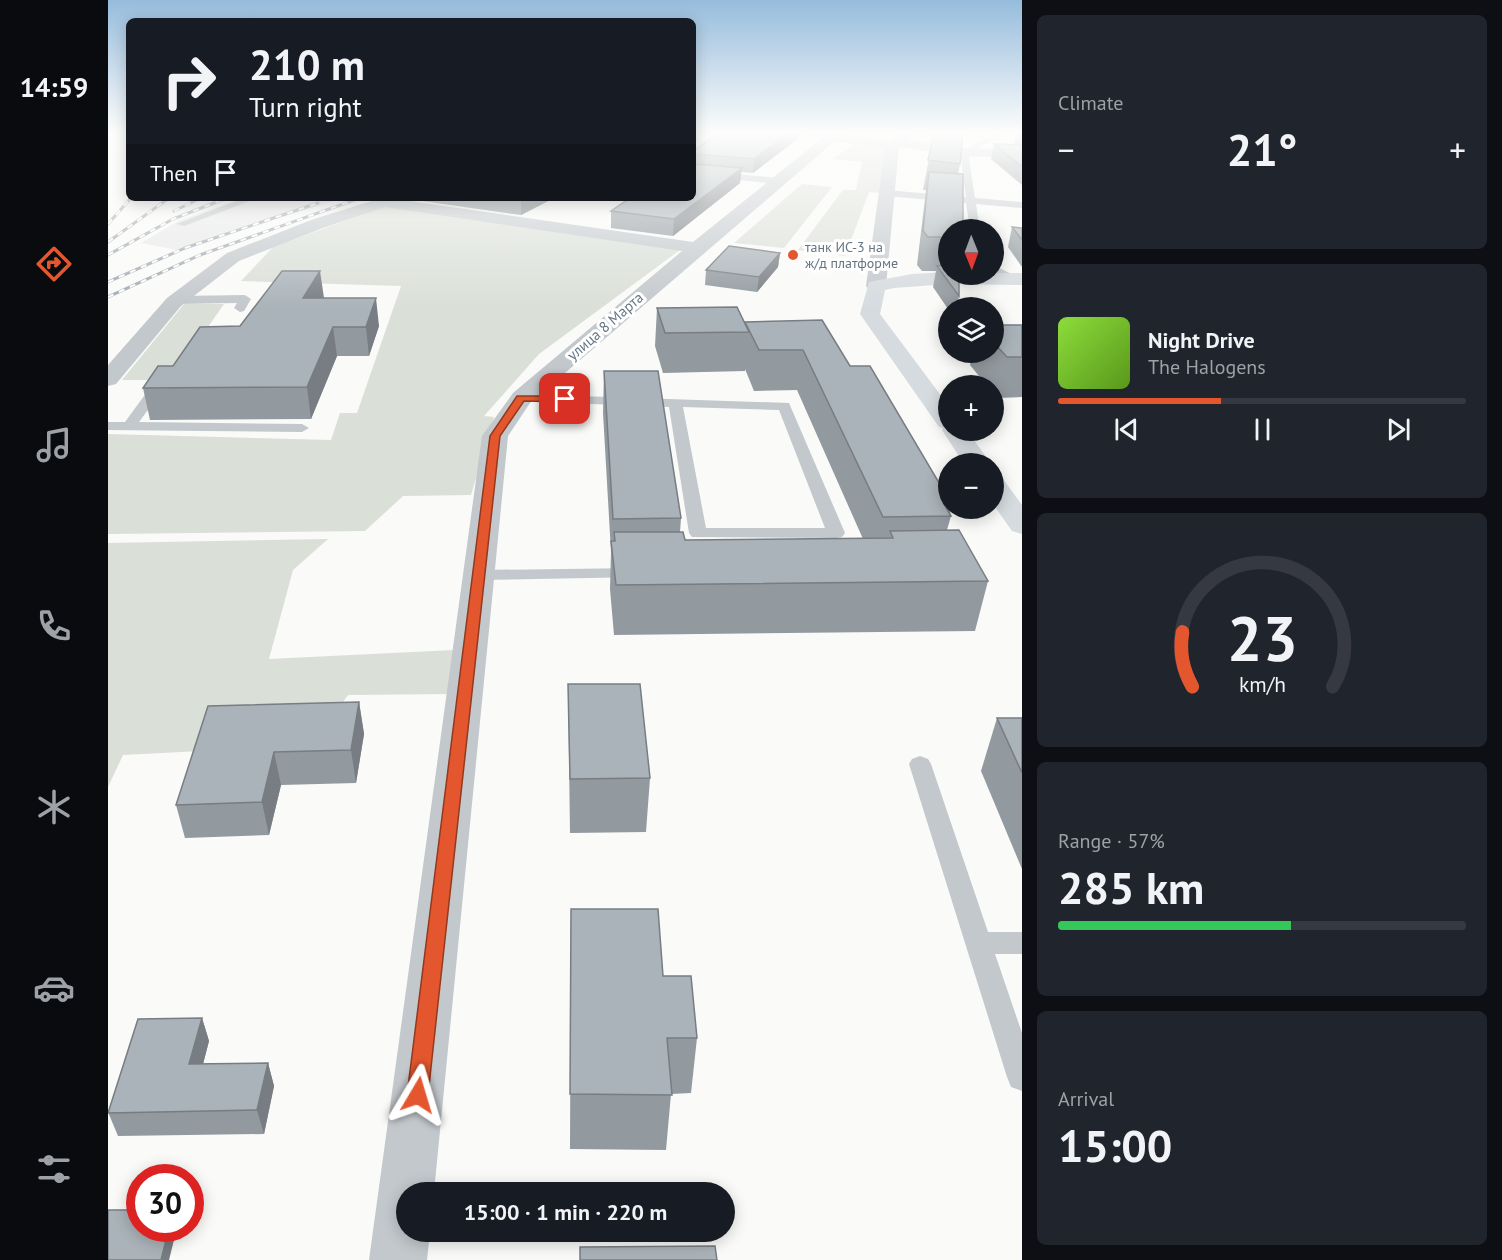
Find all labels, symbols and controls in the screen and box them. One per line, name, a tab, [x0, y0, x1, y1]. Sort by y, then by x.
text: 210 m	[249, 37, 365, 92]
icon: right	[150, 42, 228, 120]
text: 14:59	[20, 70, 88, 104]
text: Turn right	[249, 90, 362, 124]
text: Climate	[1058, 90, 1124, 116]
text: 21°	[1227, 120, 1297, 178]
text: −	[1058, 128, 1075, 171]
text: +	[1449, 128, 1466, 171]
icon: arrive	[209, 156, 242, 189]
text: Then	[150, 159, 197, 187]
north arrow	[938, 219, 1004, 285]
map controls	[938, 219, 1004, 519]
place label: танк ИС-3 на ж/д платформе	[805, 238, 898, 272]
icon: directions	[33, 243, 75, 285]
marker: танк ИС-3 на ж/д платформе	[786, 248, 800, 262]
street label: улица 8 Марта	[563, 288, 647, 364]
button: layers	[938, 297, 1004, 363]
text: Night Drive	[1148, 326, 1255, 354]
text: The Halogens	[1148, 354, 1266, 380]
pin	[539, 373, 590, 424]
button: +	[938, 375, 1004, 441]
icon: arrive	[548, 382, 581, 415]
icon: previous	[1110, 413, 1143, 446]
icon: pause	[1246, 413, 1279, 446]
icon: next	[1382, 413, 1415, 446]
icon: music	[33, 424, 75, 466]
button: −	[938, 453, 1004, 519]
text: 23	[1227, 597, 1297, 678]
icon: phone	[33, 605, 75, 647]
text: km/h	[1238, 670, 1285, 698]
icon: climate	[33, 786, 75, 828]
text: Range · 57%	[1058, 828, 1165, 854]
text: 285 km	[1058, 858, 1204, 916]
icon: car	[33, 967, 75, 1009]
position arrow	[386, 1063, 450, 1127]
text: Arrival	[1058, 1086, 1114, 1112]
text: 15:00	[1058, 1116, 1172, 1174]
icon: filters	[33, 1148, 75, 1190]
speed limit sign: 30	[126, 1164, 204, 1242]
text: 15:00 · 1 min · 220 m	[464, 1198, 667, 1226]

